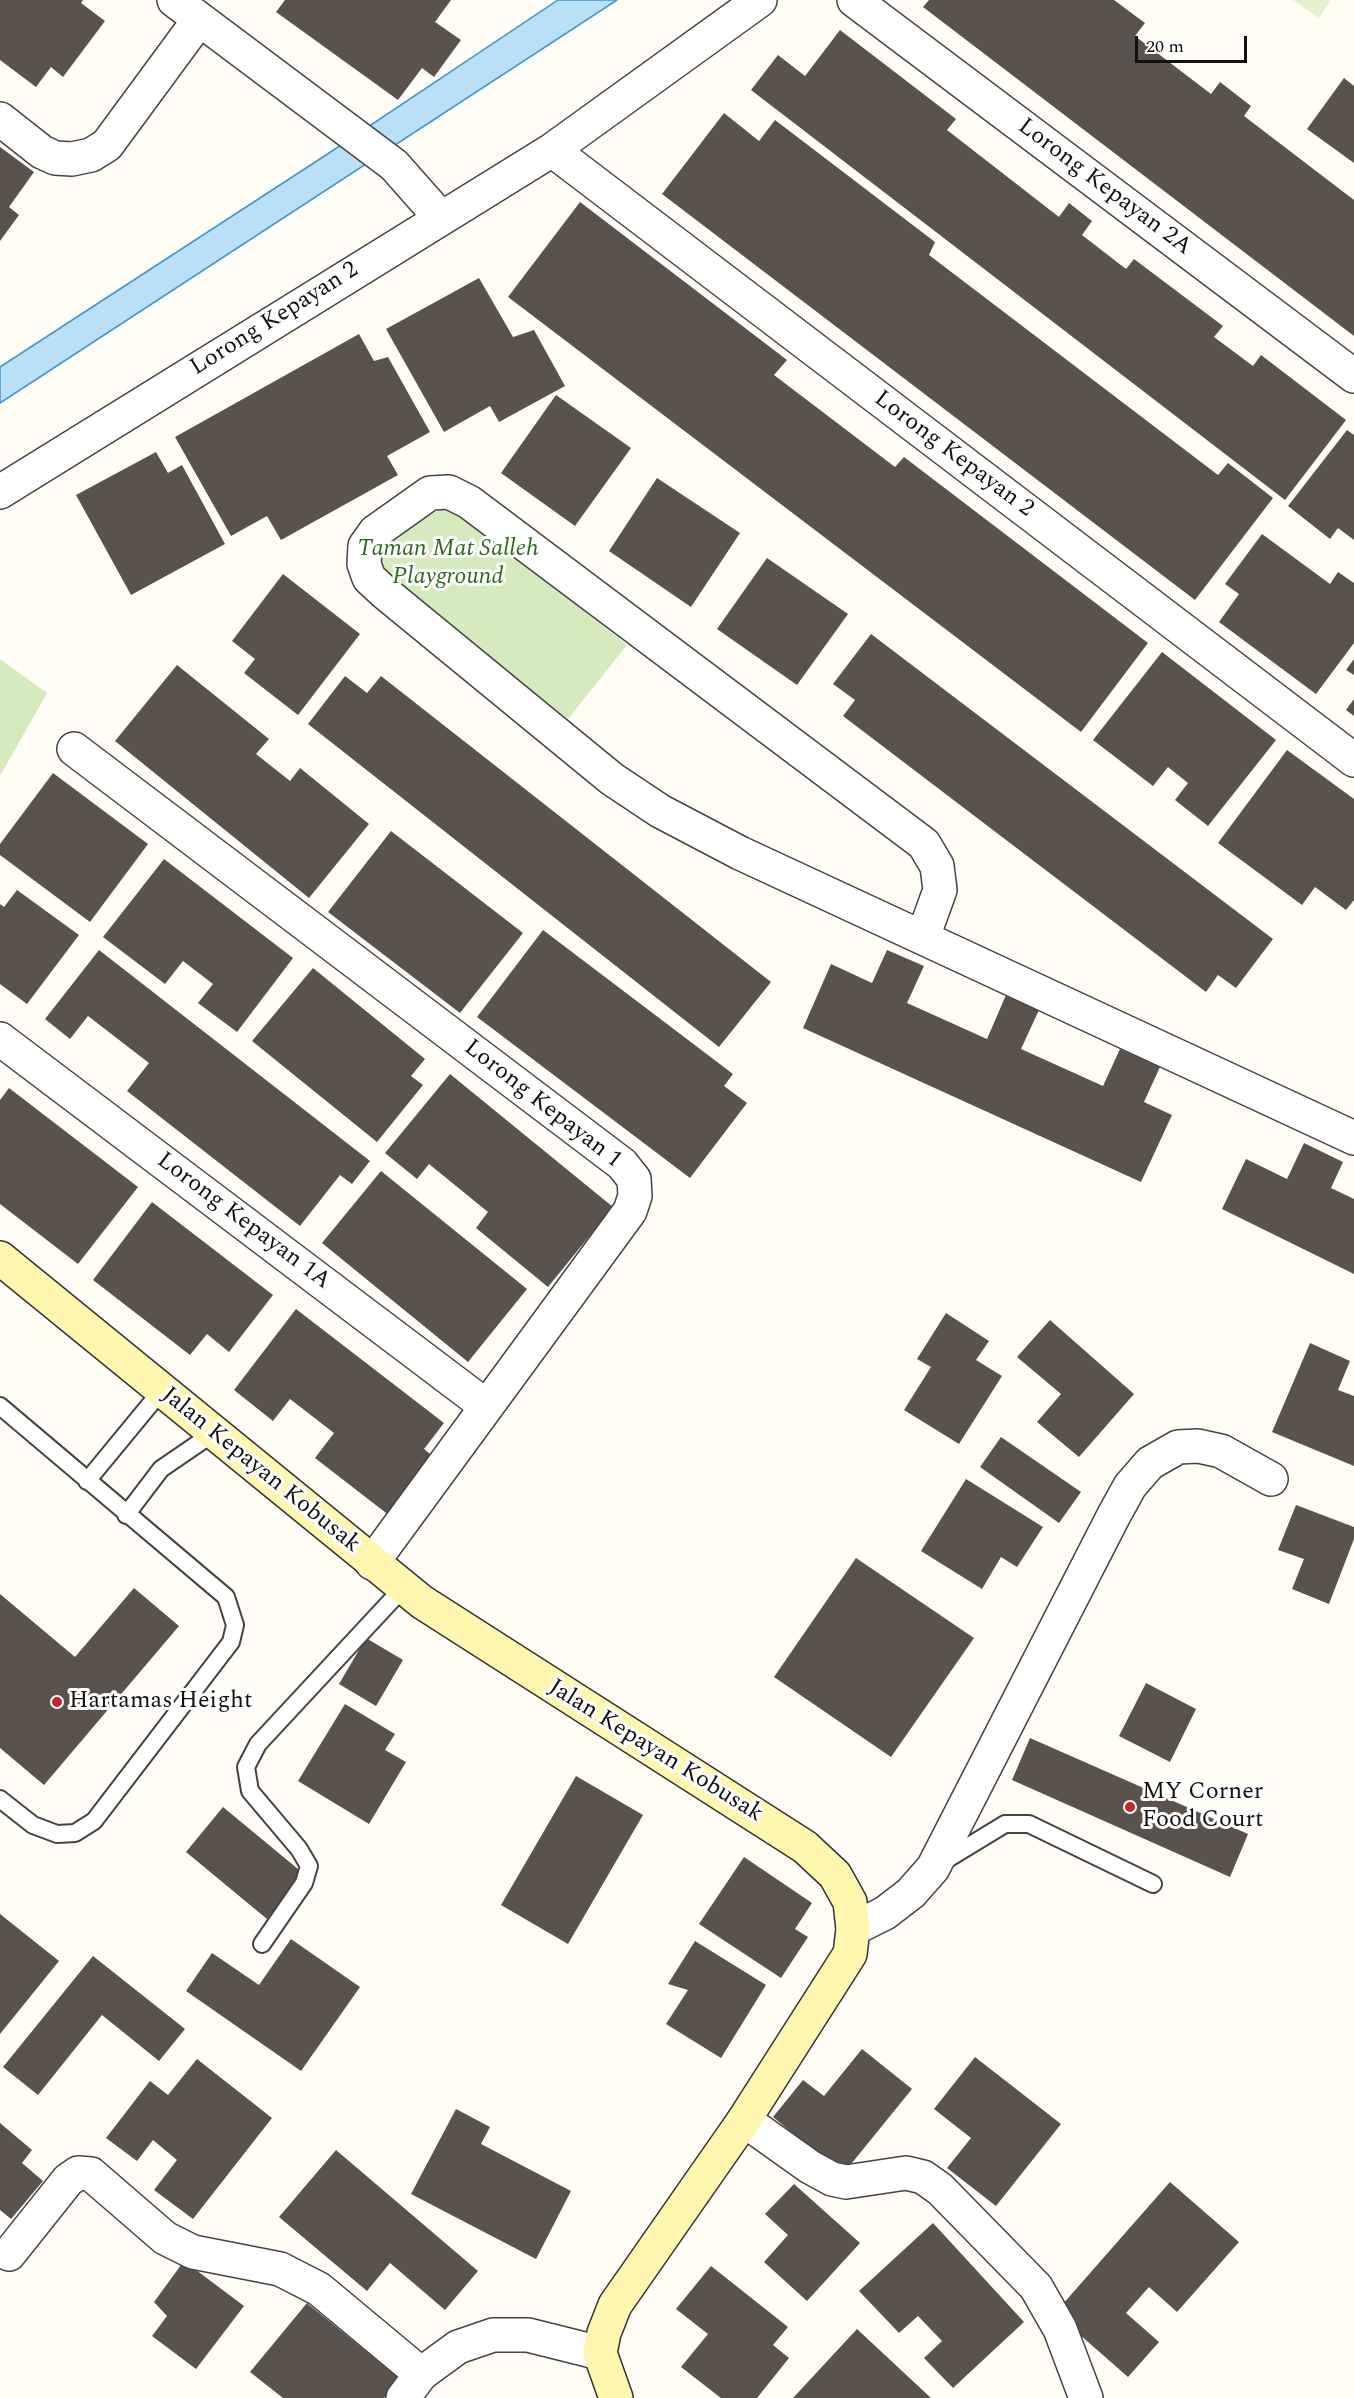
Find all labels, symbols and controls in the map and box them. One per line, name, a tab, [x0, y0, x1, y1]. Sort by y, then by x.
scale bar	[1138, 24, 1250, 62]
text: 20 m	[1146, 33, 1184, 60]
street label: Lorong Kepayan 2A	[1011, 113, 1197, 263]
street label: Lorong Kepayan 2	[186, 257, 364, 383]
street label: Lorong Kepayan 2	[867, 386, 1039, 524]
park label: Taman Mat Salleh Playground	[357, 536, 539, 592]
street label: Lorong Kepayan 1	[457, 1034, 627, 1176]
street label: Lorong Kepayan 1A	[150, 1147, 336, 1297]
street label: Jalan Kepayan Kobusak	[155, 1382, 365, 1560]
street label: Jalan Kepayan Kobusak	[542, 1674, 768, 1830]
place label: Hartamas Height	[69, 1688, 252, 1716]
marker: Hartamas Height	[50, 1695, 64, 1709]
place label: MY Corner Food Court	[1142, 1779, 1263, 1835]
marker: MY Corner Food Court	[1123, 1800, 1137, 1814]

